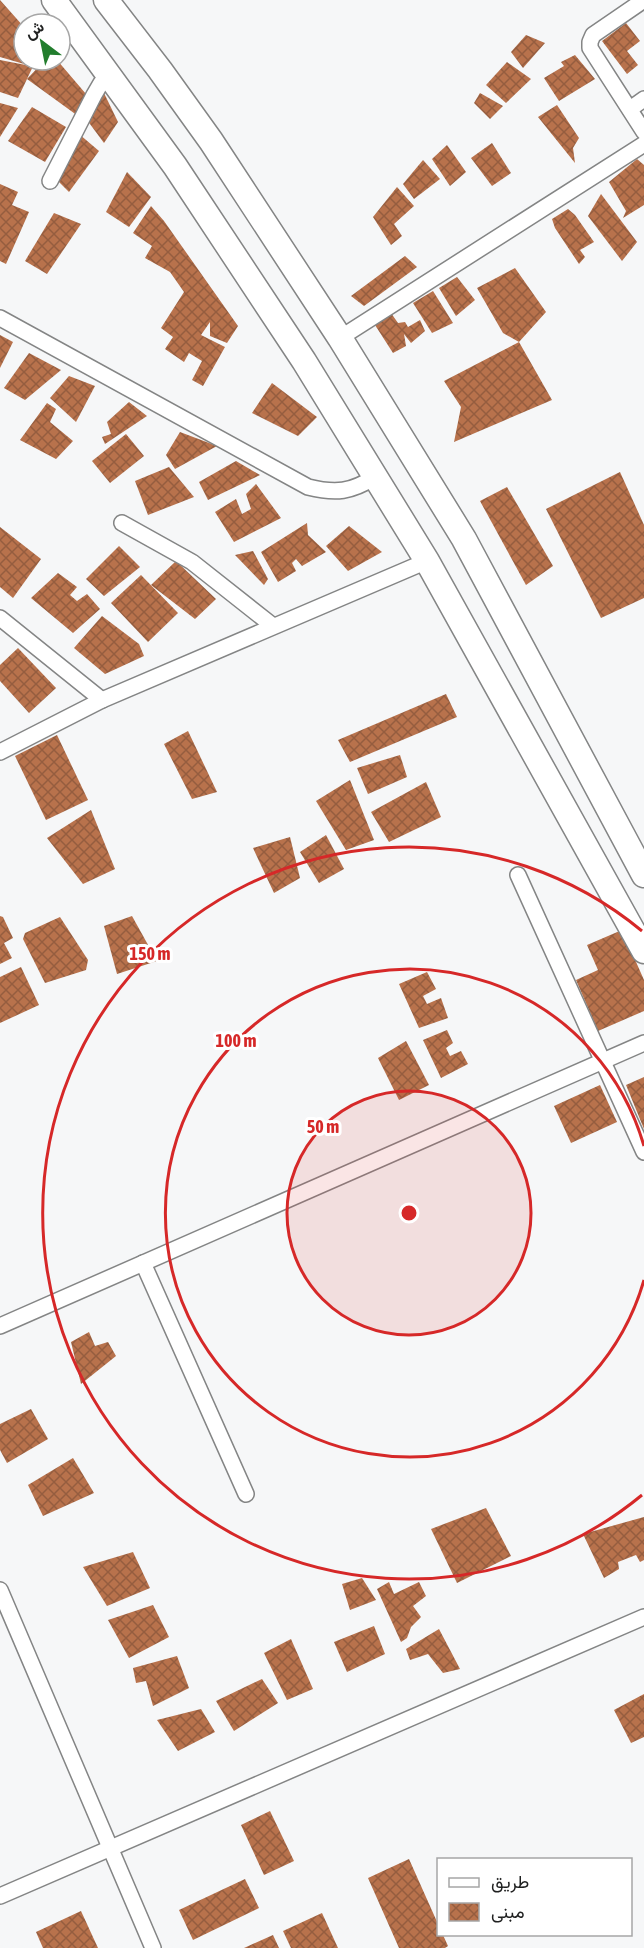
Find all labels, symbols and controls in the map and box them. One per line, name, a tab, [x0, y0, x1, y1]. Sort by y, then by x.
north arrow	[12, 12, 72, 72]
text: ش	[21, 17, 48, 43]
text: 150 m	[130, 943, 170, 964]
text: 100 m	[216, 1030, 256, 1051]
text: 50 m	[307, 1116, 339, 1137]
centre of rings	[399, 1203, 419, 1223]
legend	[437, 1858, 632, 1936]
text: طريق	[491, 1871, 529, 1893]
text: مبنى	[491, 1901, 525, 1923]

